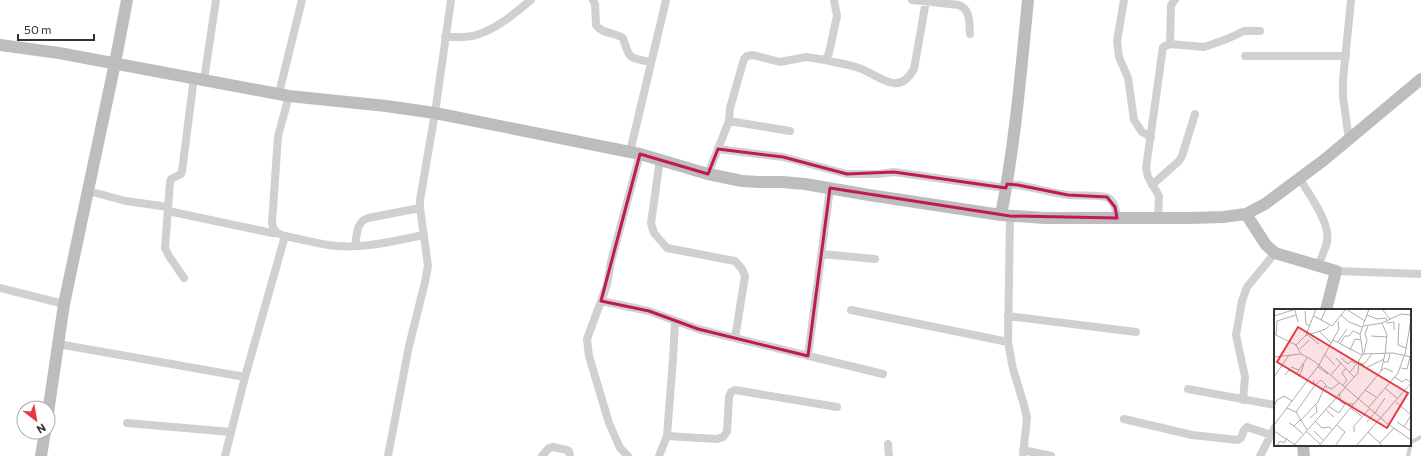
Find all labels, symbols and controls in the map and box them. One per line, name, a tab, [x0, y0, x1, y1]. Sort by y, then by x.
scale bar	[18, 16, 94, 42]
text: 50 m	[24, 22, 52, 36]
inset map	[1274, 309, 1411, 446]
north arrow	[16, 400, 56, 440]
text: N	[35, 421, 48, 437]

